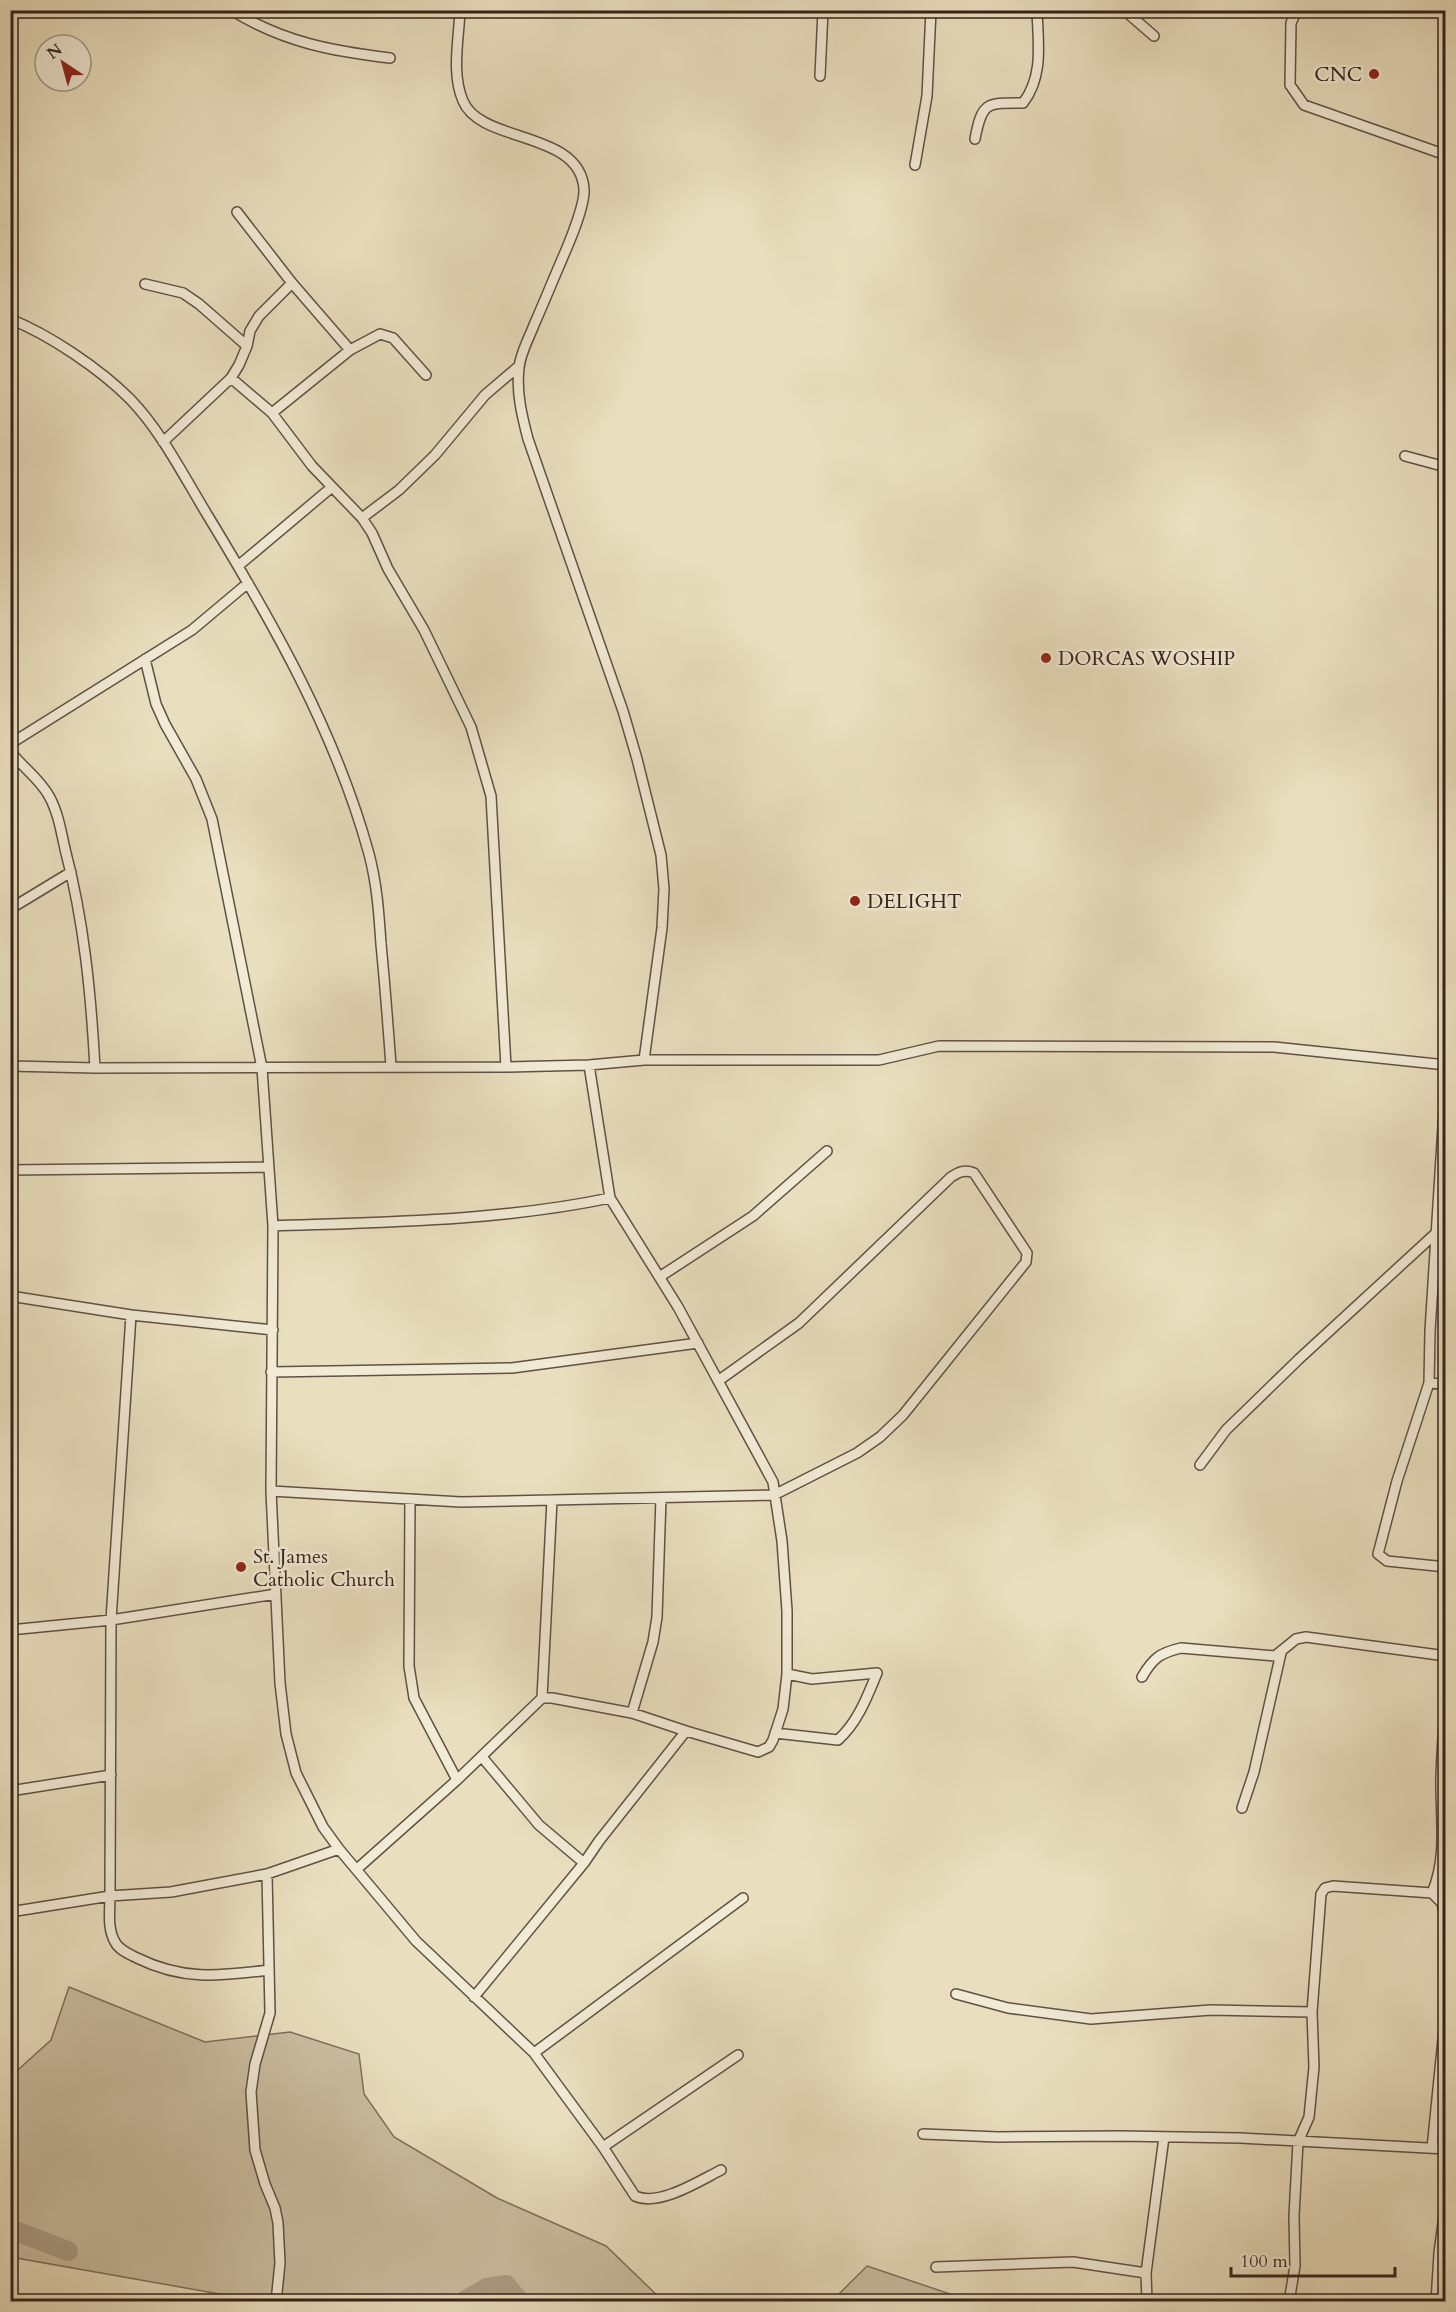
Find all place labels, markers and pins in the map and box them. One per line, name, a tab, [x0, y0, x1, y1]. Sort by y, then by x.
place label: CNC	[1314, 61, 1362, 88]
marker: CNC	[1367, 67, 1381, 81]
place label: DORCAS WOSHIP	[1058, 645, 1235, 672]
marker: DORCAS WOSHIP	[1039, 651, 1053, 665]
place label: DELIGHT	[867, 888, 962, 915]
marker: DELIGHT	[848, 894, 862, 908]
place label: St. James Catholic Church	[253, 1543, 395, 1593]
marker: St. James Catholic Church	[234, 1560, 248, 1574]

